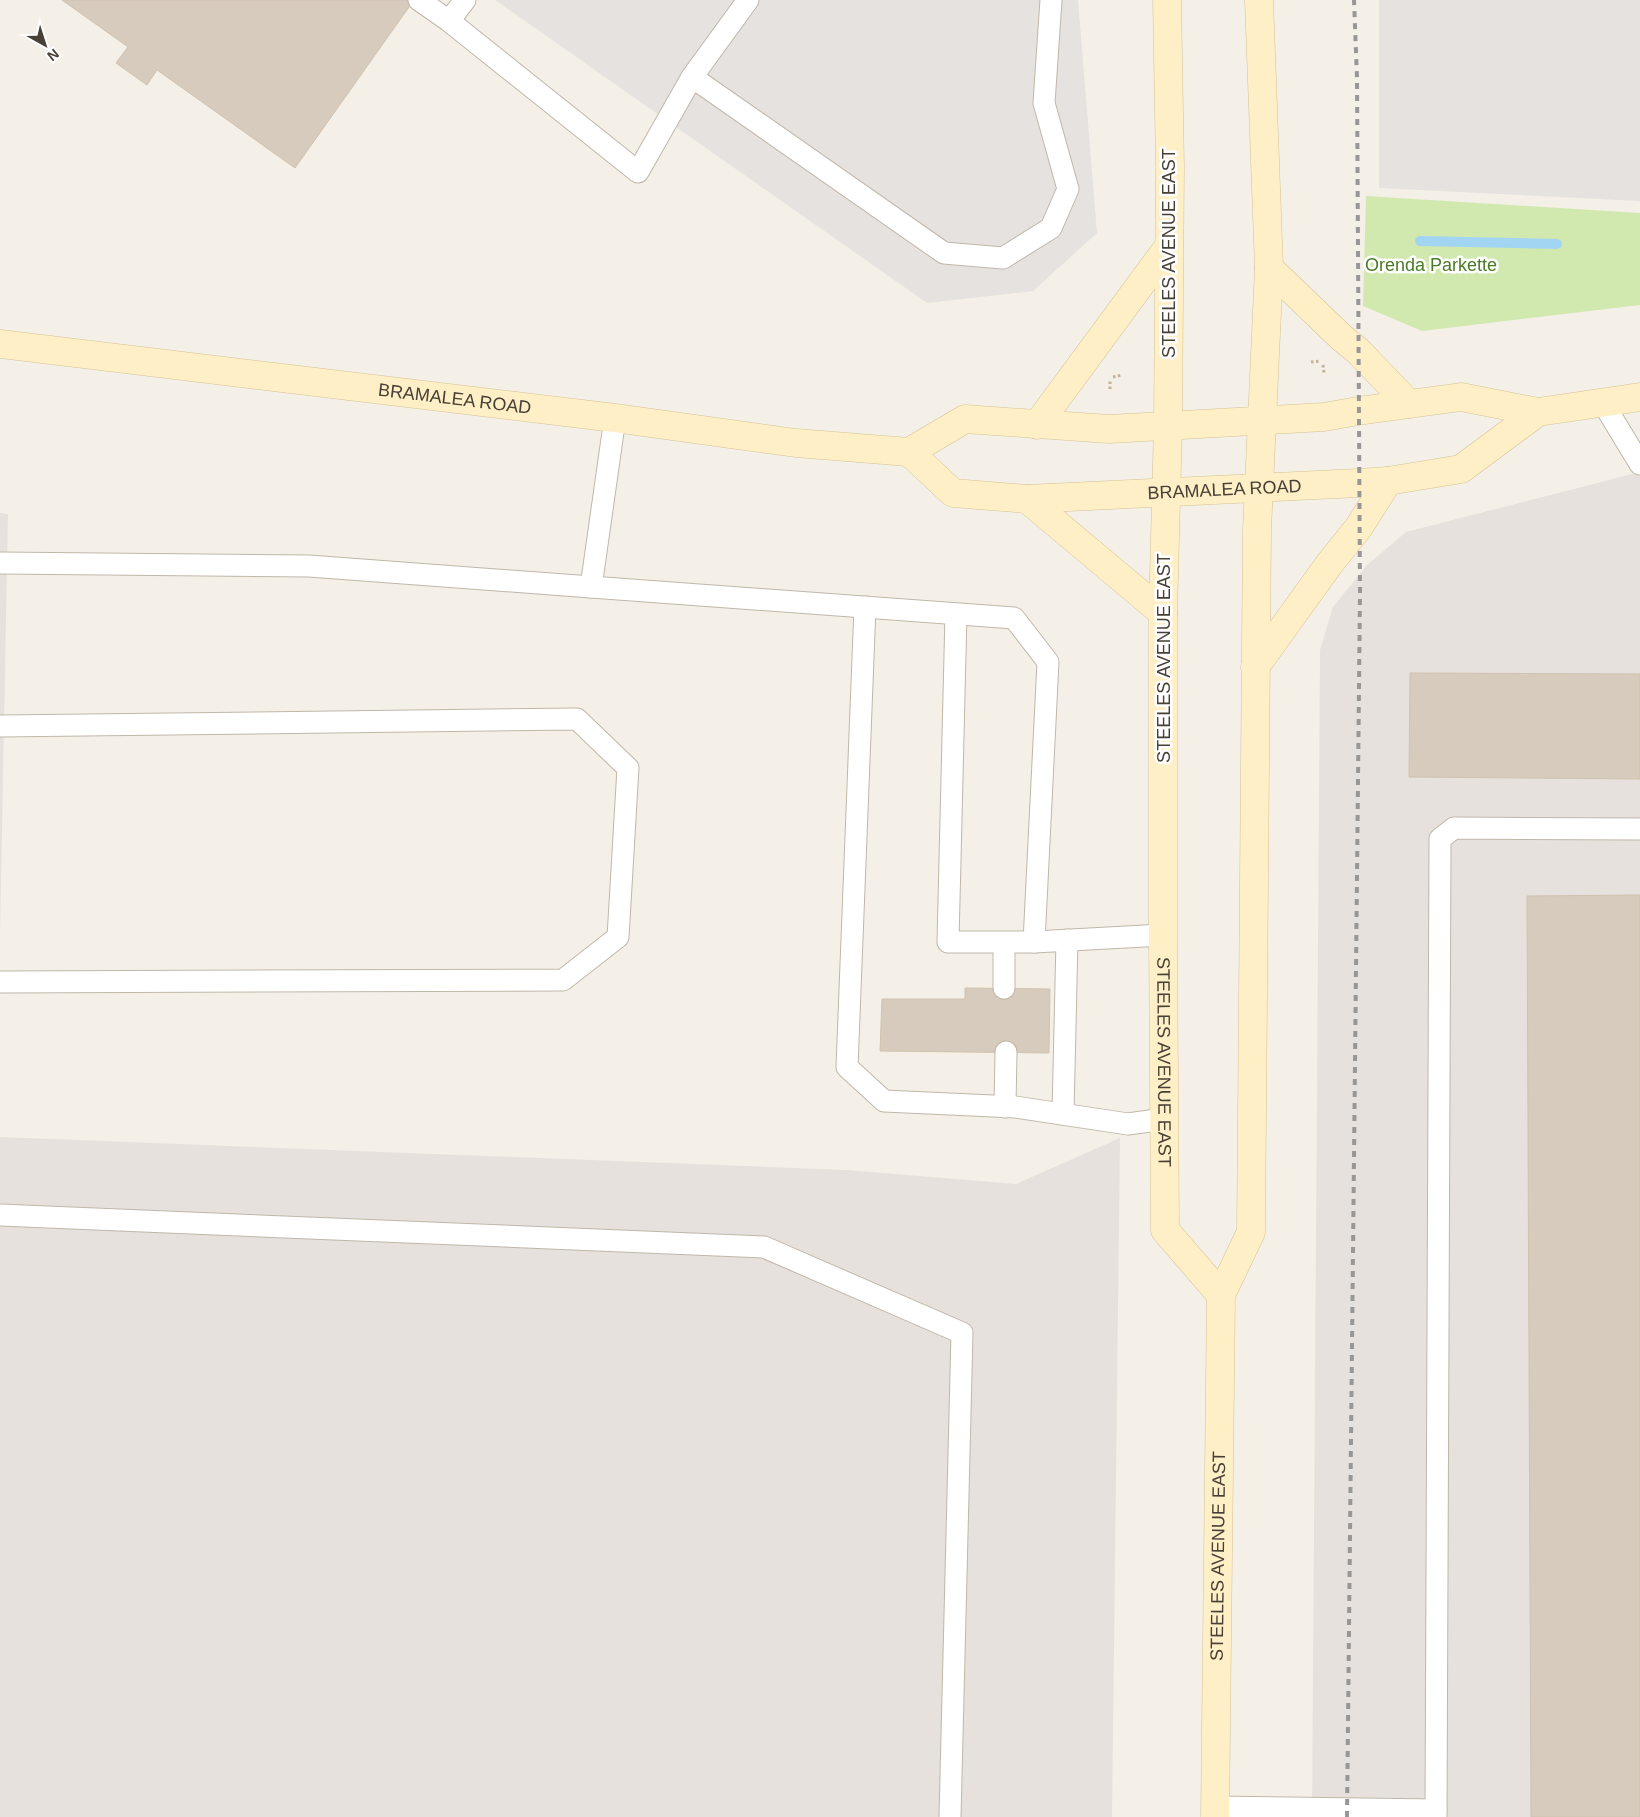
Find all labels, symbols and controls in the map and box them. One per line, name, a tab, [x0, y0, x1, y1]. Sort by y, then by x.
north arrow	[20, 20, 70, 70]
text: N	[44, 46, 62, 65]
street label: STEELES AVENUE EAST	[1159, 148, 1179, 358]
park label: Orenda Parkette	[1365, 255, 1497, 275]
street label: BRAMALEA ROAD	[377, 380, 532, 418]
street label: BRAMALEA ROAD	[1147, 476, 1302, 503]
street label: STEELES AVENUE EAST	[1154, 553, 1174, 763]
street label: STEELES AVENUE EAST	[1153, 957, 1175, 1167]
street label: STEELES AVENUE EAST	[1207, 1451, 1229, 1661]

